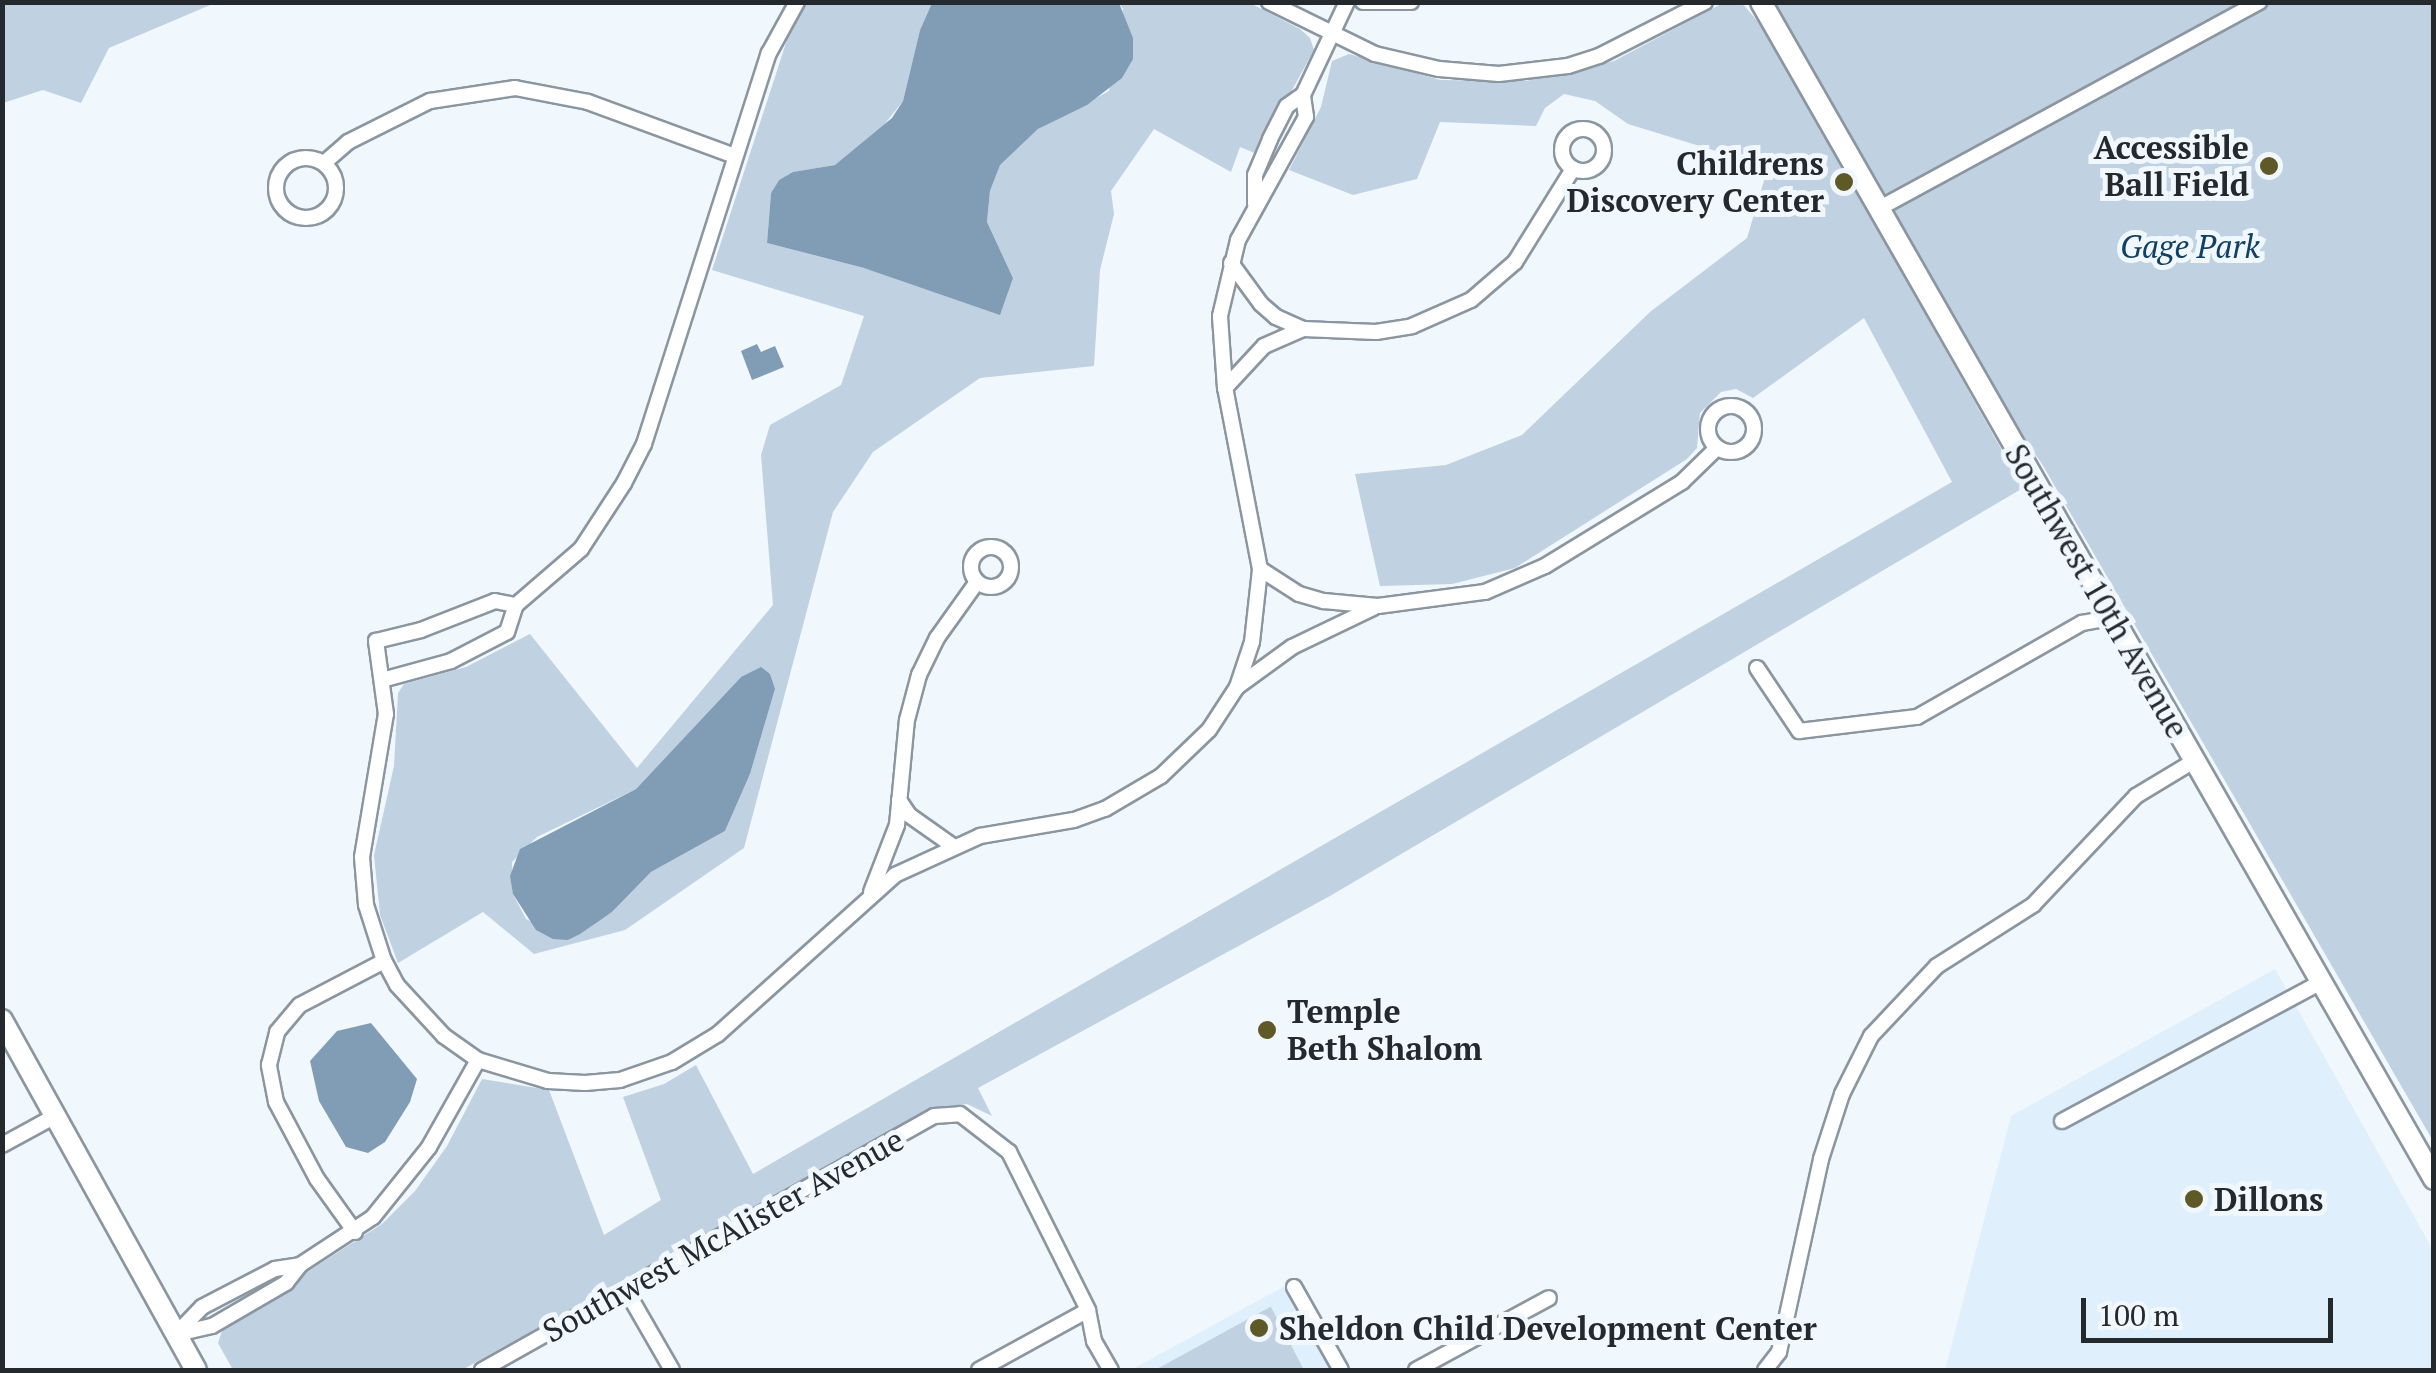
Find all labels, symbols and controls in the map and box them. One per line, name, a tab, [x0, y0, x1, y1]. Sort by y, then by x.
place label: Accessible Ball Field	[2093, 129, 2249, 204]
place label: Childrens Discovery Center	[1567, 145, 1824, 220]
marker: Accessible Ball Field	[2258, 155, 2280, 177]
marker: Childrens Discovery Center	[1833, 171, 1855, 193]
park label: Gage Park	[2120, 227, 2260, 265]
street label: Southwest 10th Avenue	[1997, 437, 2197, 745]
place label: Temple Beth Shalom	[1287, 993, 1482, 1068]
marker: Temple Beth Shalom	[1256, 1019, 1278, 1041]
street label: Southwest McAlister Avenue	[536, 1120, 910, 1350]
place label: Dillons	[2214, 1180, 2324, 1218]
marker: Dillons	[2183, 1188, 2205, 1210]
scale bar	[2086, 1278, 2338, 1340]
text: 100 m	[2098, 1295, 2179, 1335]
place label: Sheldon Child Development Center	[1279, 1309, 1817, 1347]
marker: Sheldon Child Development Center	[1248, 1317, 1270, 1339]

